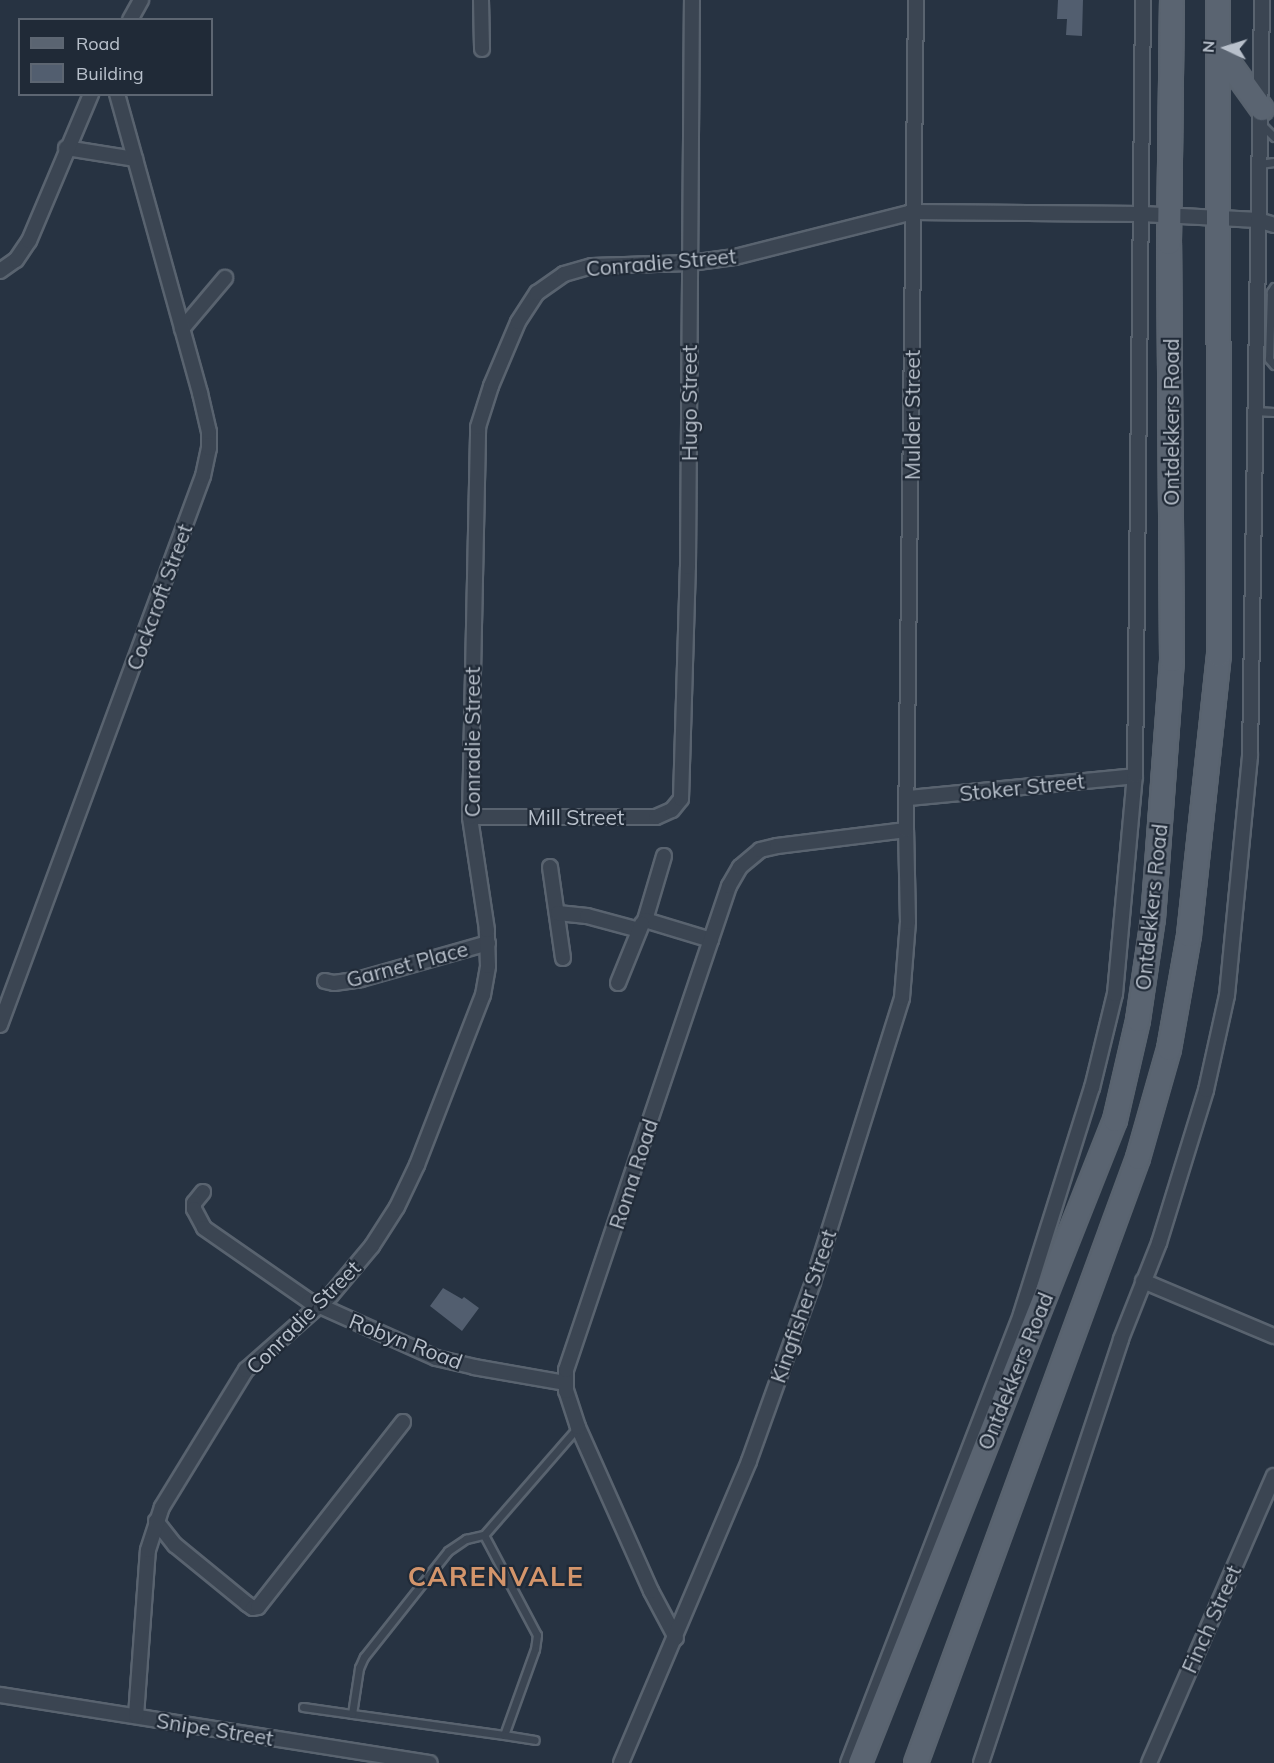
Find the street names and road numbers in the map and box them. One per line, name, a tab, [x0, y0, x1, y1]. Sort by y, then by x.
street label: Conradie Street	[585, 243, 737, 281]
street label: Ontdekkers Road	[1158, 338, 1184, 506]
street label: Hugo Street	[676, 345, 702, 461]
street label: Mulder Street	[899, 350, 925, 480]
street label: Cockcroft Street	[121, 520, 197, 674]
street label: Conradie Street	[459, 667, 485, 817]
street label: Stoker Street	[958, 768, 1086, 806]
street label: Mill Street	[528, 804, 624, 830]
street label: Ontdekkers Road	[1130, 822, 1172, 992]
street label: Garnet Place	[343, 936, 471, 992]
street label: Roma Road	[603, 1116, 663, 1232]
street label: Kingfisher Street	[765, 1226, 841, 1386]
street label: Conradie Street	[241, 1255, 365, 1379]
street label: Ontdekkers Road	[972, 1289, 1058, 1453]
street label: Robyn Road	[346, 1308, 466, 1374]
street label: Finch Street	[1176, 1561, 1246, 1677]
street label: Snipe Street	[155, 1707, 275, 1751]

